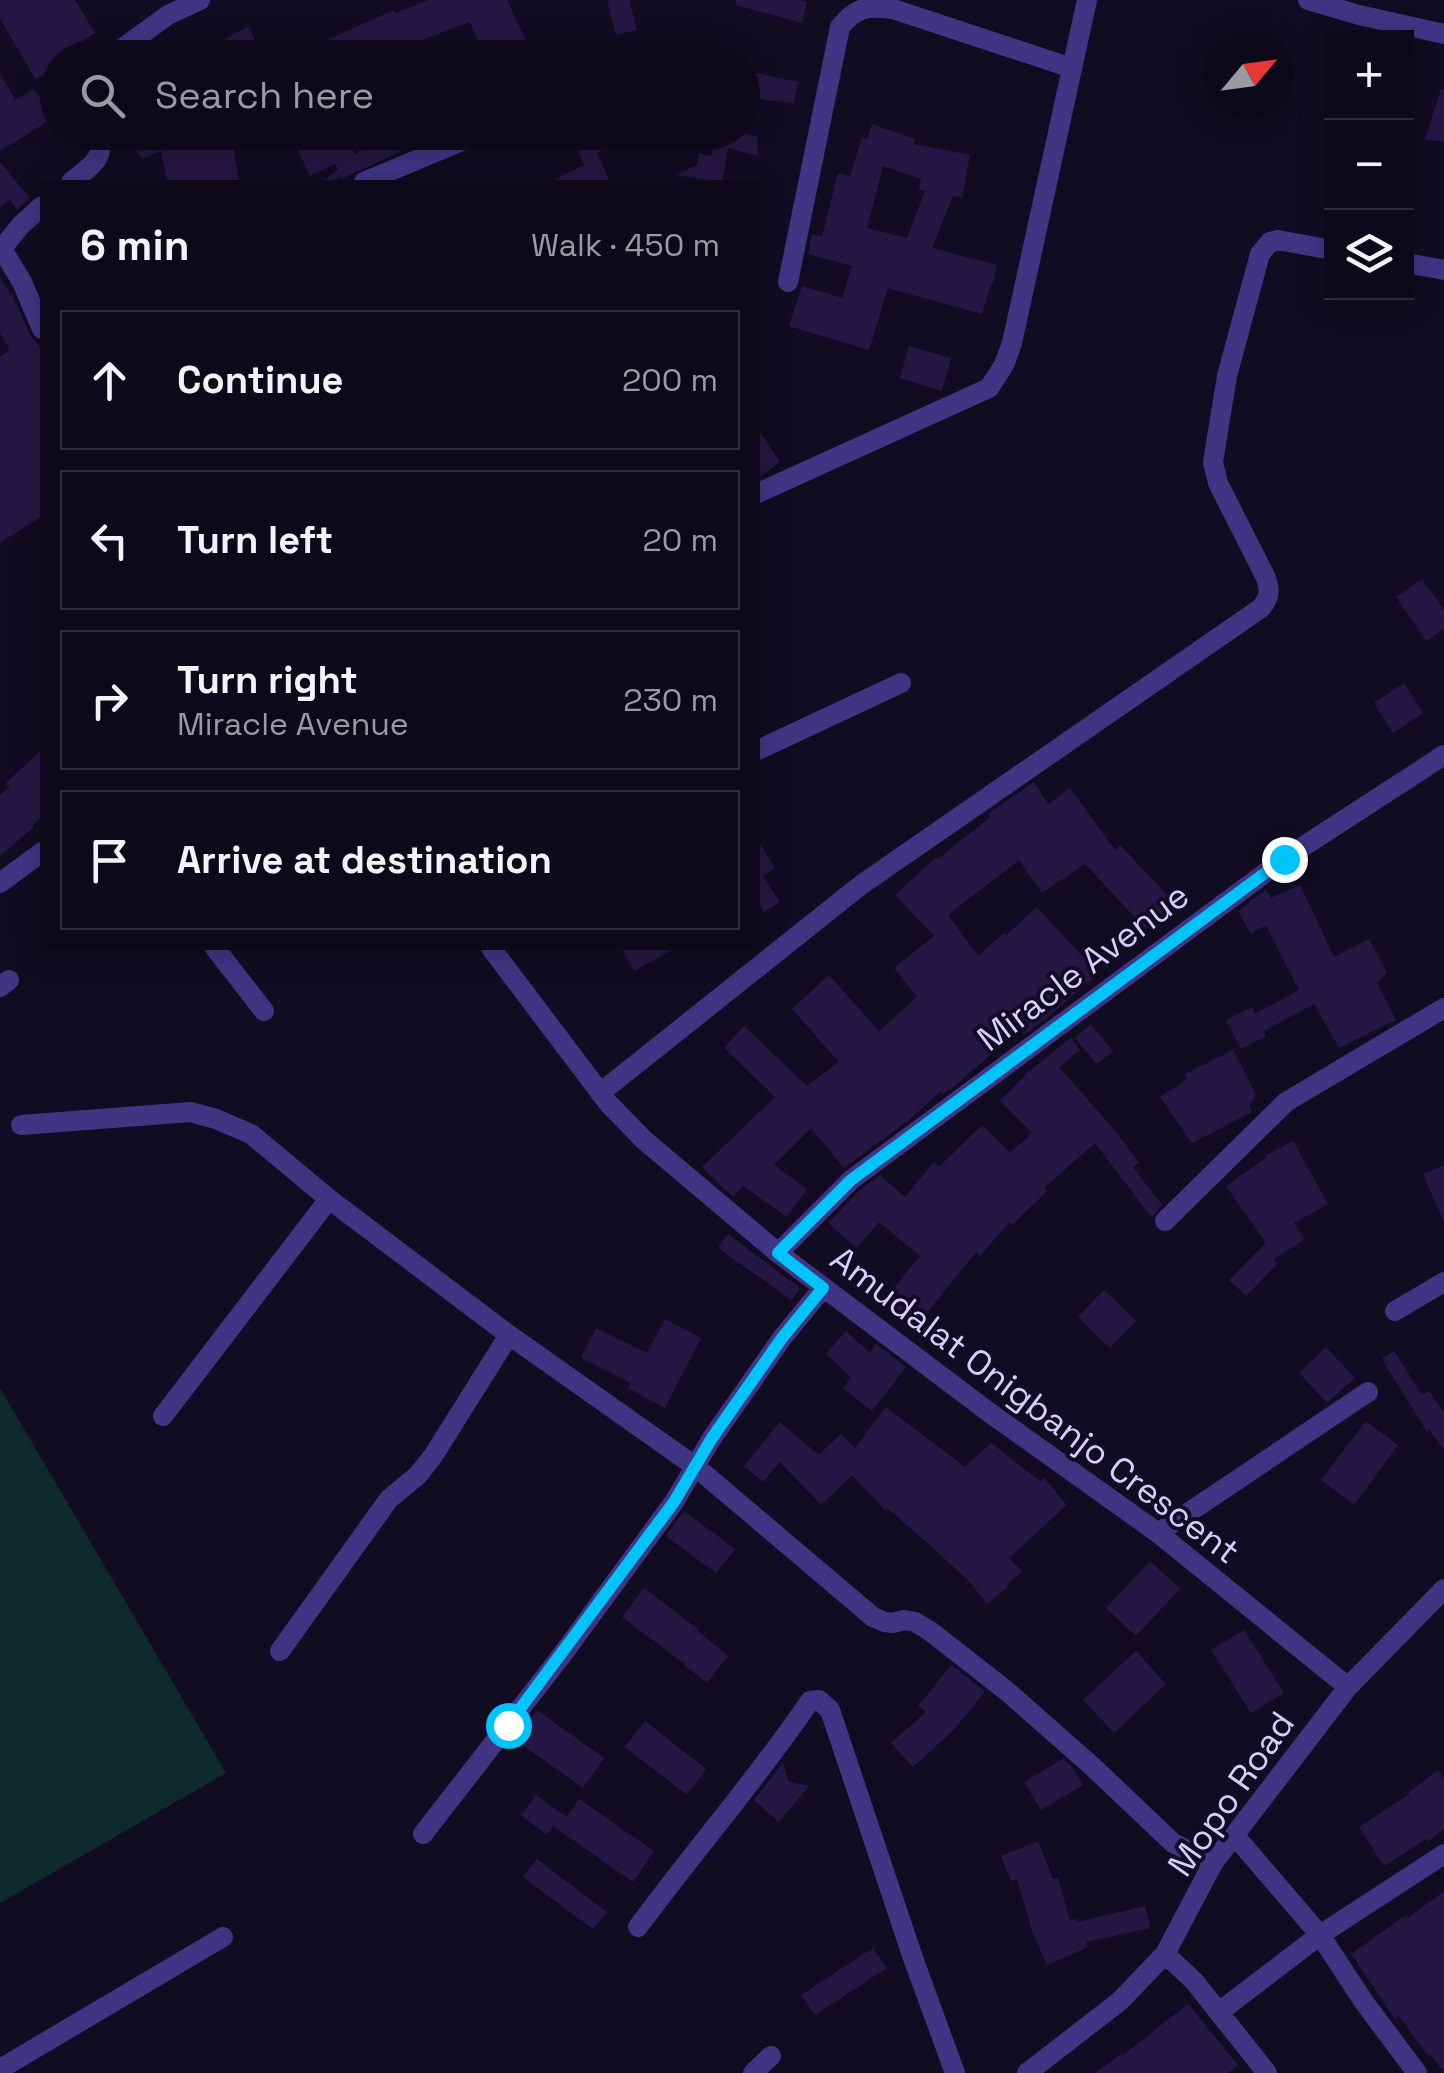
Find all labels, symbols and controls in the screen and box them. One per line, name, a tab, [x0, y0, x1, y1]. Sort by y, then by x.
north arrow	[1204, 30, 1294, 120]
map controls	[1324, 30, 1414, 300]
button: +	[1324, 30, 1414, 120]
search box	[40, 40, 760, 150]
icon: search	[75, 68, 130, 123]
text: Search here	[155, 71, 374, 119]
button: −	[1324, 120, 1414, 210]
button: layers	[1324, 210, 1414, 300]
text: 6 min	[80, 219, 190, 272]
text: Walk · 450 m	[531, 225, 720, 265]
icon: ahead	[82, 353, 137, 408]
text: Continue	[177, 356, 343, 404]
text: 200 m	[622, 360, 718, 400]
icon: left	[82, 513, 137, 568]
text: Turn left	[177, 516, 333, 564]
text: 20 m	[642, 520, 718, 560]
text: Turn right	[177, 656, 358, 704]
icon: right	[82, 673, 137, 728]
text: 230 m	[623, 680, 718, 720]
text: Miracle Avenue	[177, 704, 409, 744]
icon: arrive	[82, 833, 137, 888]
text: Arrive at destination	[177, 836, 552, 884]
route end	[1262, 837, 1308, 883]
street label: Miracle Avenue	[969, 873, 1197, 1061]
street label: Amudalat Onigbanjo Crescent	[822, 1237, 1248, 1573]
route start	[486, 1703, 532, 1749]
street label: Mopo Road	[1158, 1703, 1304, 1885]

